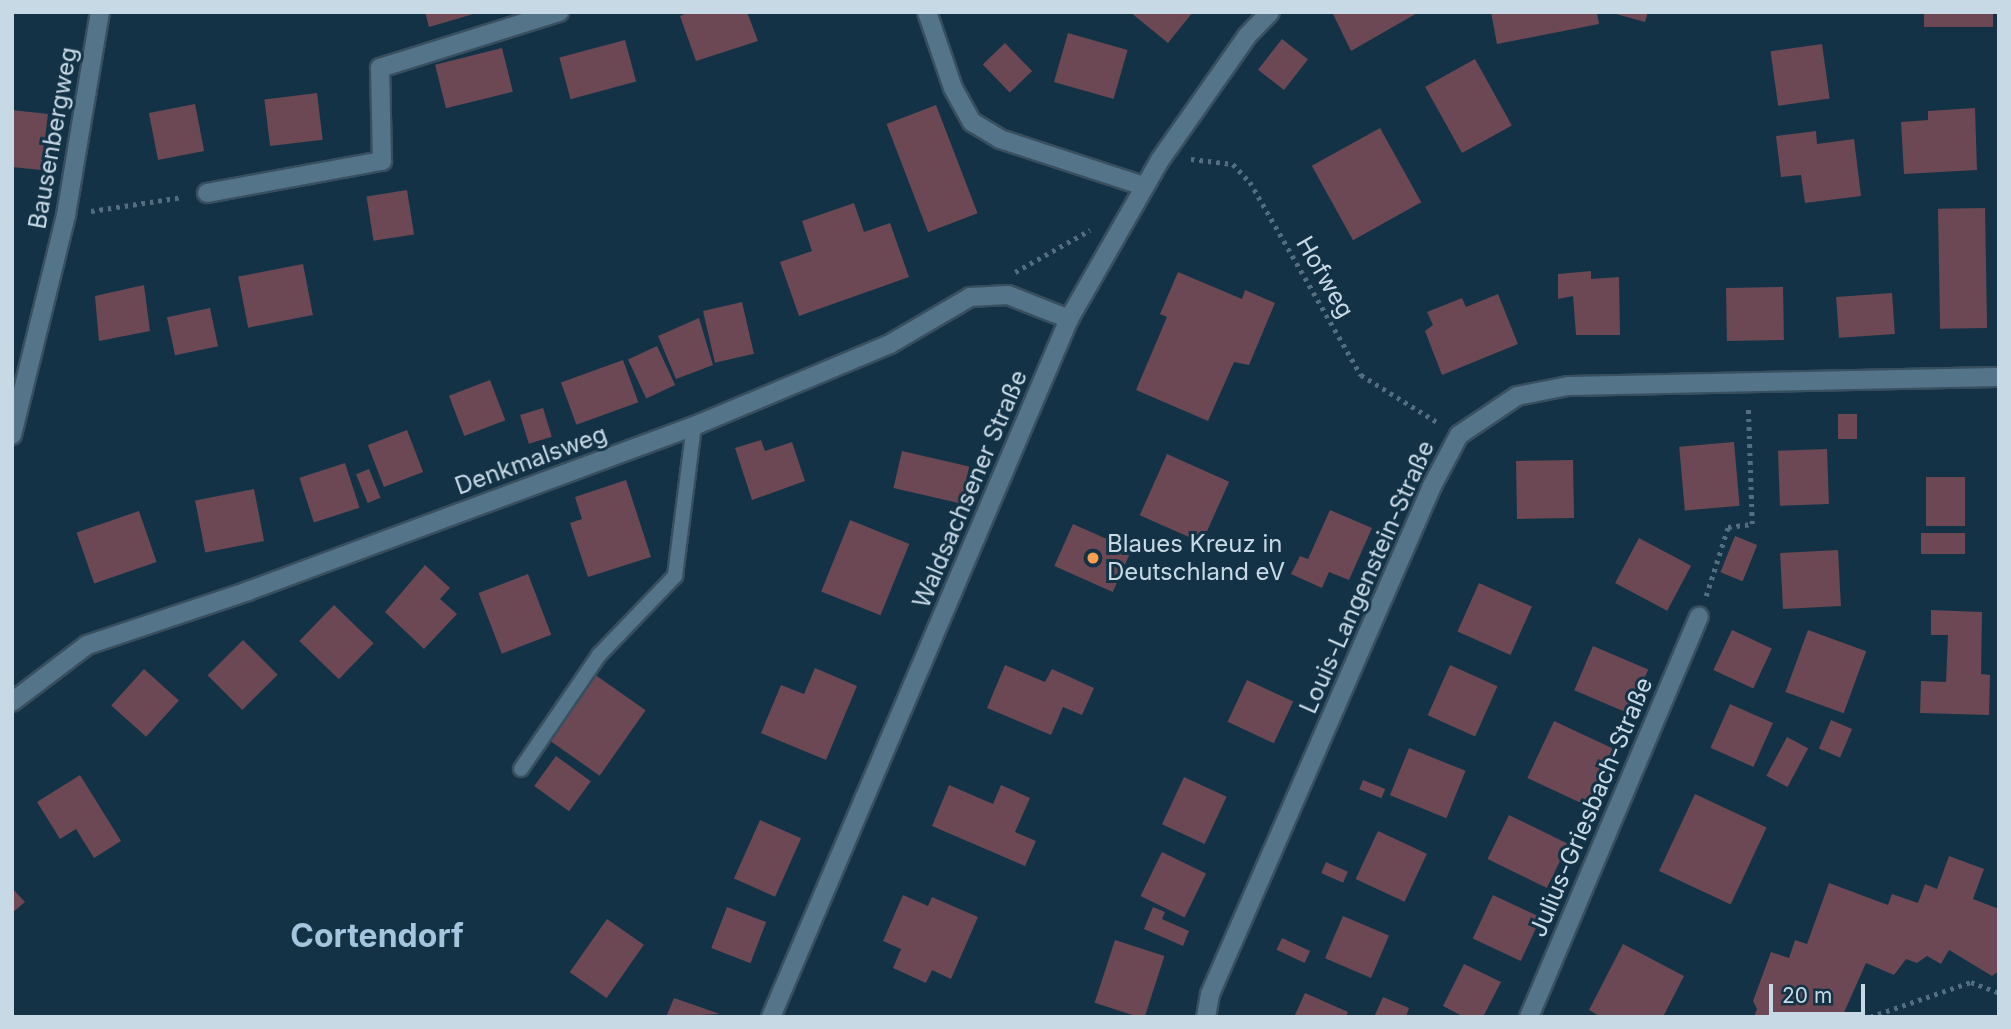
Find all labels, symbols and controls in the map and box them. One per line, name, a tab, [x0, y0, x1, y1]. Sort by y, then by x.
street label: Bausenbergweg	[23, 45, 83, 231]
street label: Hofweg	[1290, 231, 1360, 323]
street label: Waldsachsener Straße	[907, 366, 1033, 612]
street label: Denkmalsweg	[451, 419, 611, 501]
street label: Louis-Langenstein-Straße	[1294, 436, 1440, 718]
place label: Blaues Kreuz in Deutschland eV	[1107, 530, 1285, 586]
marker: Blaues Kreuz in Deutschland eV	[1085, 550, 1101, 566]
street label: Julius-Griesbach-Straße	[1523, 673, 1659, 941]
district label: Cortendorf	[290, 917, 464, 955]
scale bar	[1773, 970, 1869, 1014]
text: 20 m	[1782, 983, 1832, 1008]

